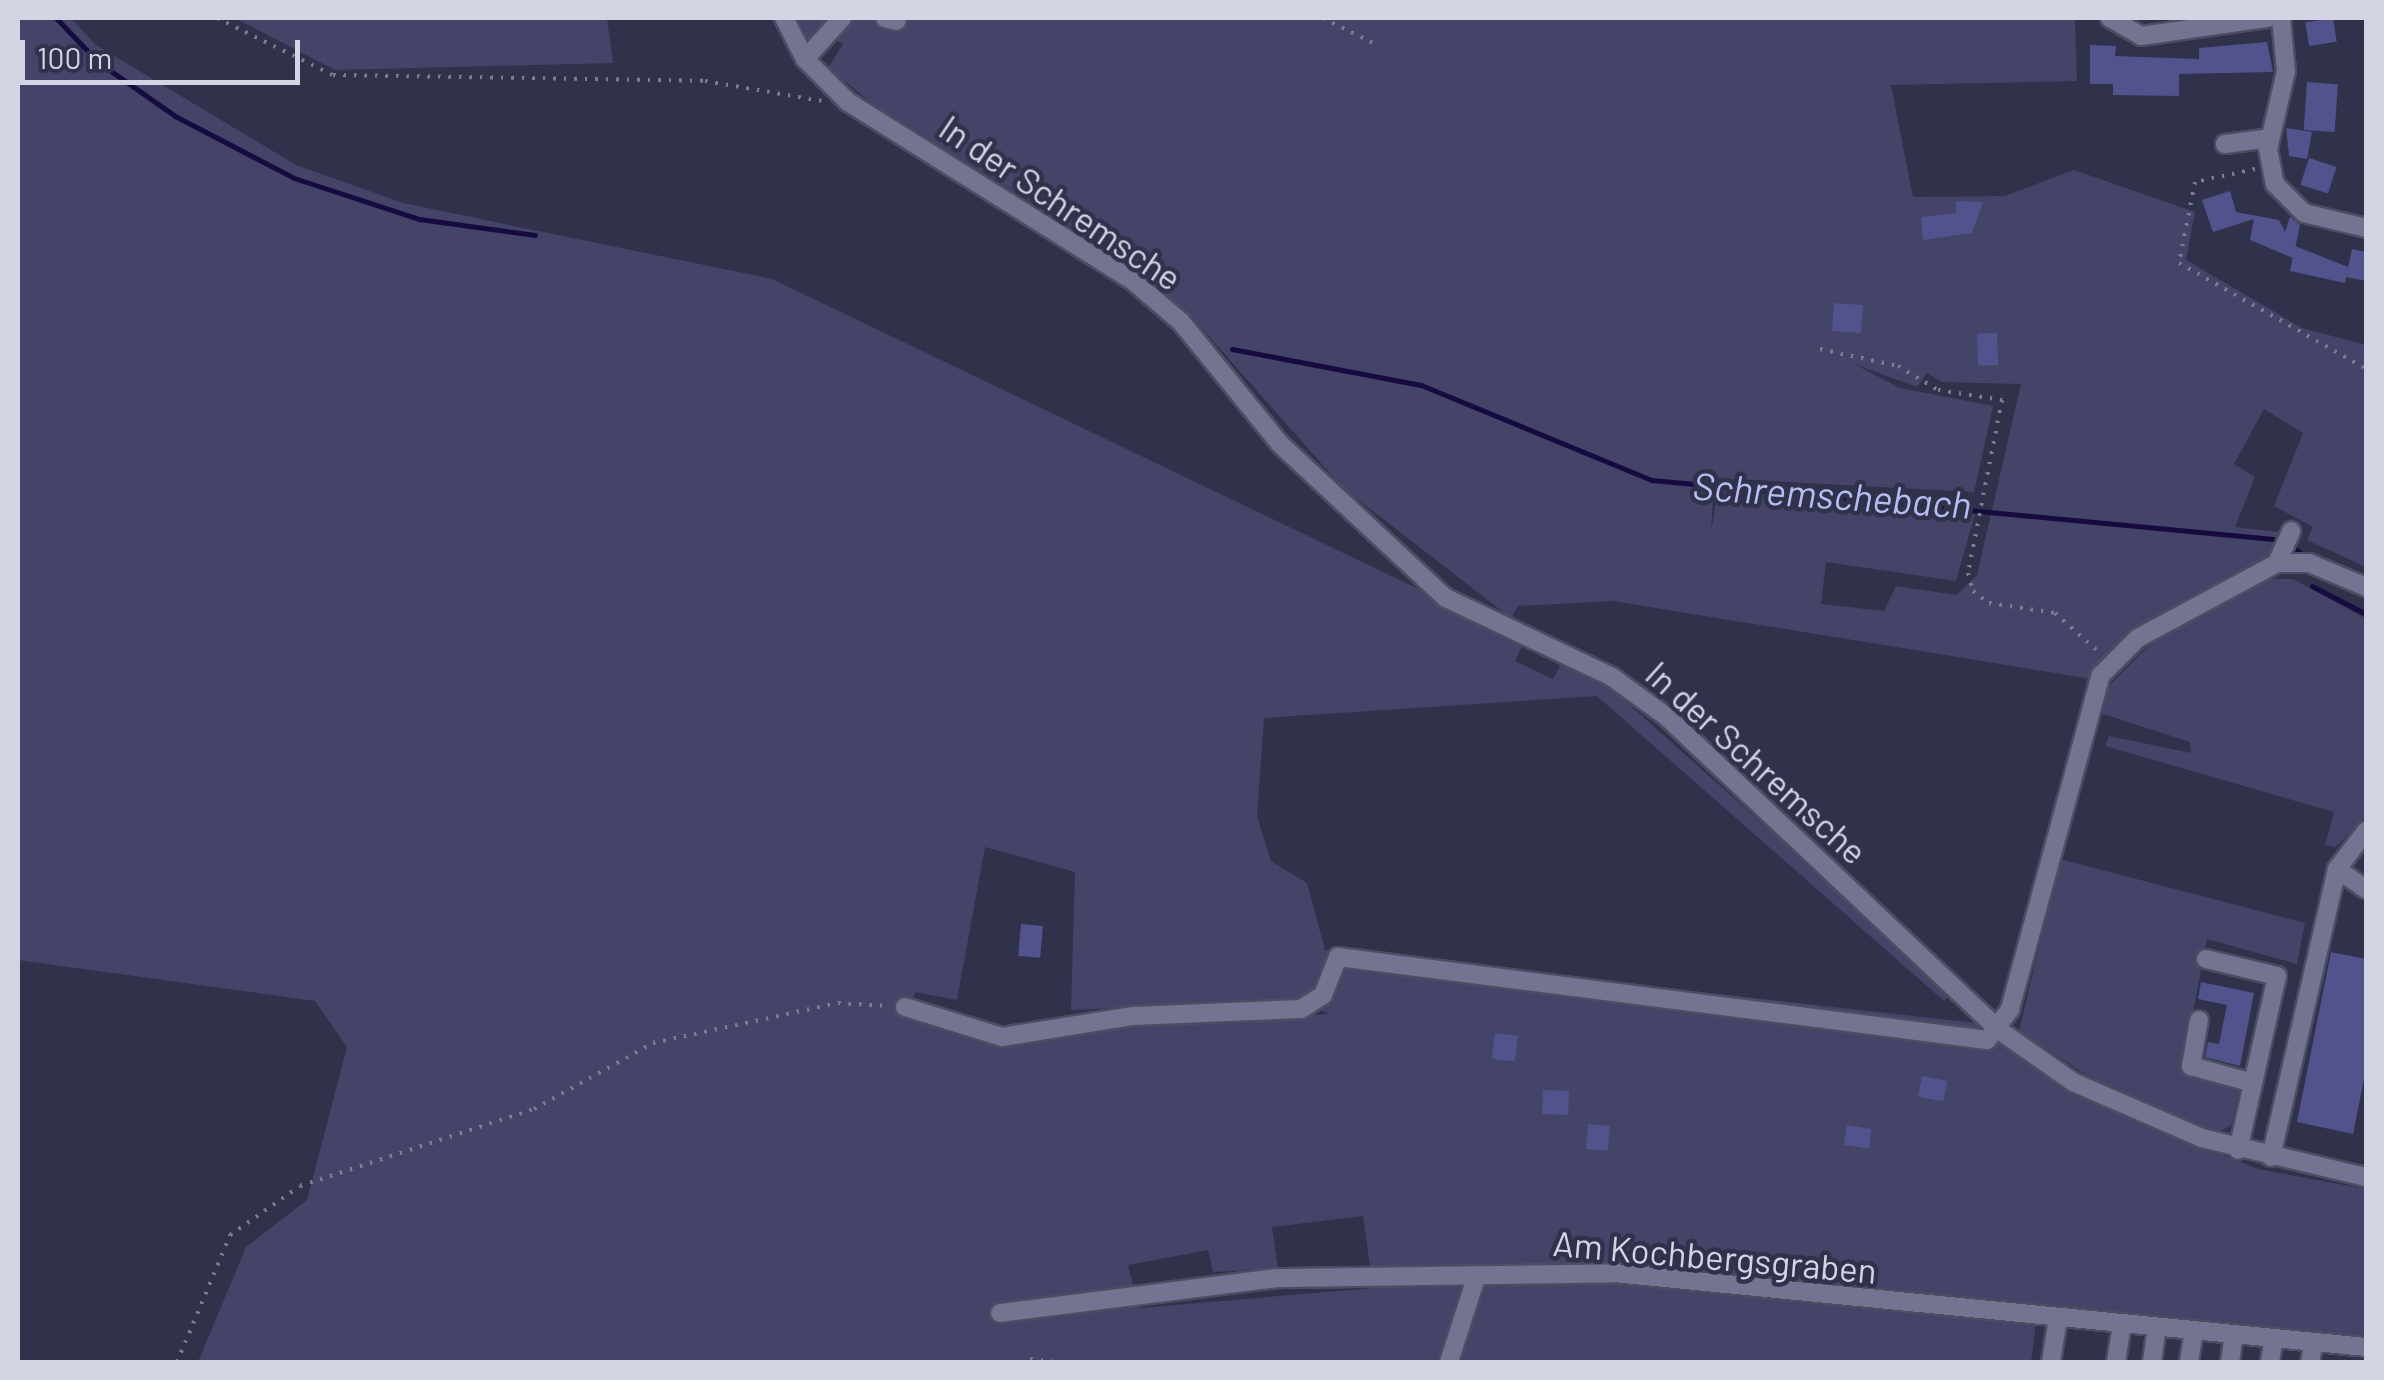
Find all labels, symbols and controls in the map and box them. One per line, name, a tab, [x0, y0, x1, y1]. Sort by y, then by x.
scale bar	[25, 20, 305, 82]
text: 100 m	[37, 39, 112, 75]
street label: In der Schremsche	[932, 106, 1190, 298]
water label: Schremschebach	[1691, 463, 1973, 527]
street label: In der Schremsche	[1638, 652, 1876, 872]
street label: Am Kochbergsgraben	[1551, 1221, 1879, 1291]

